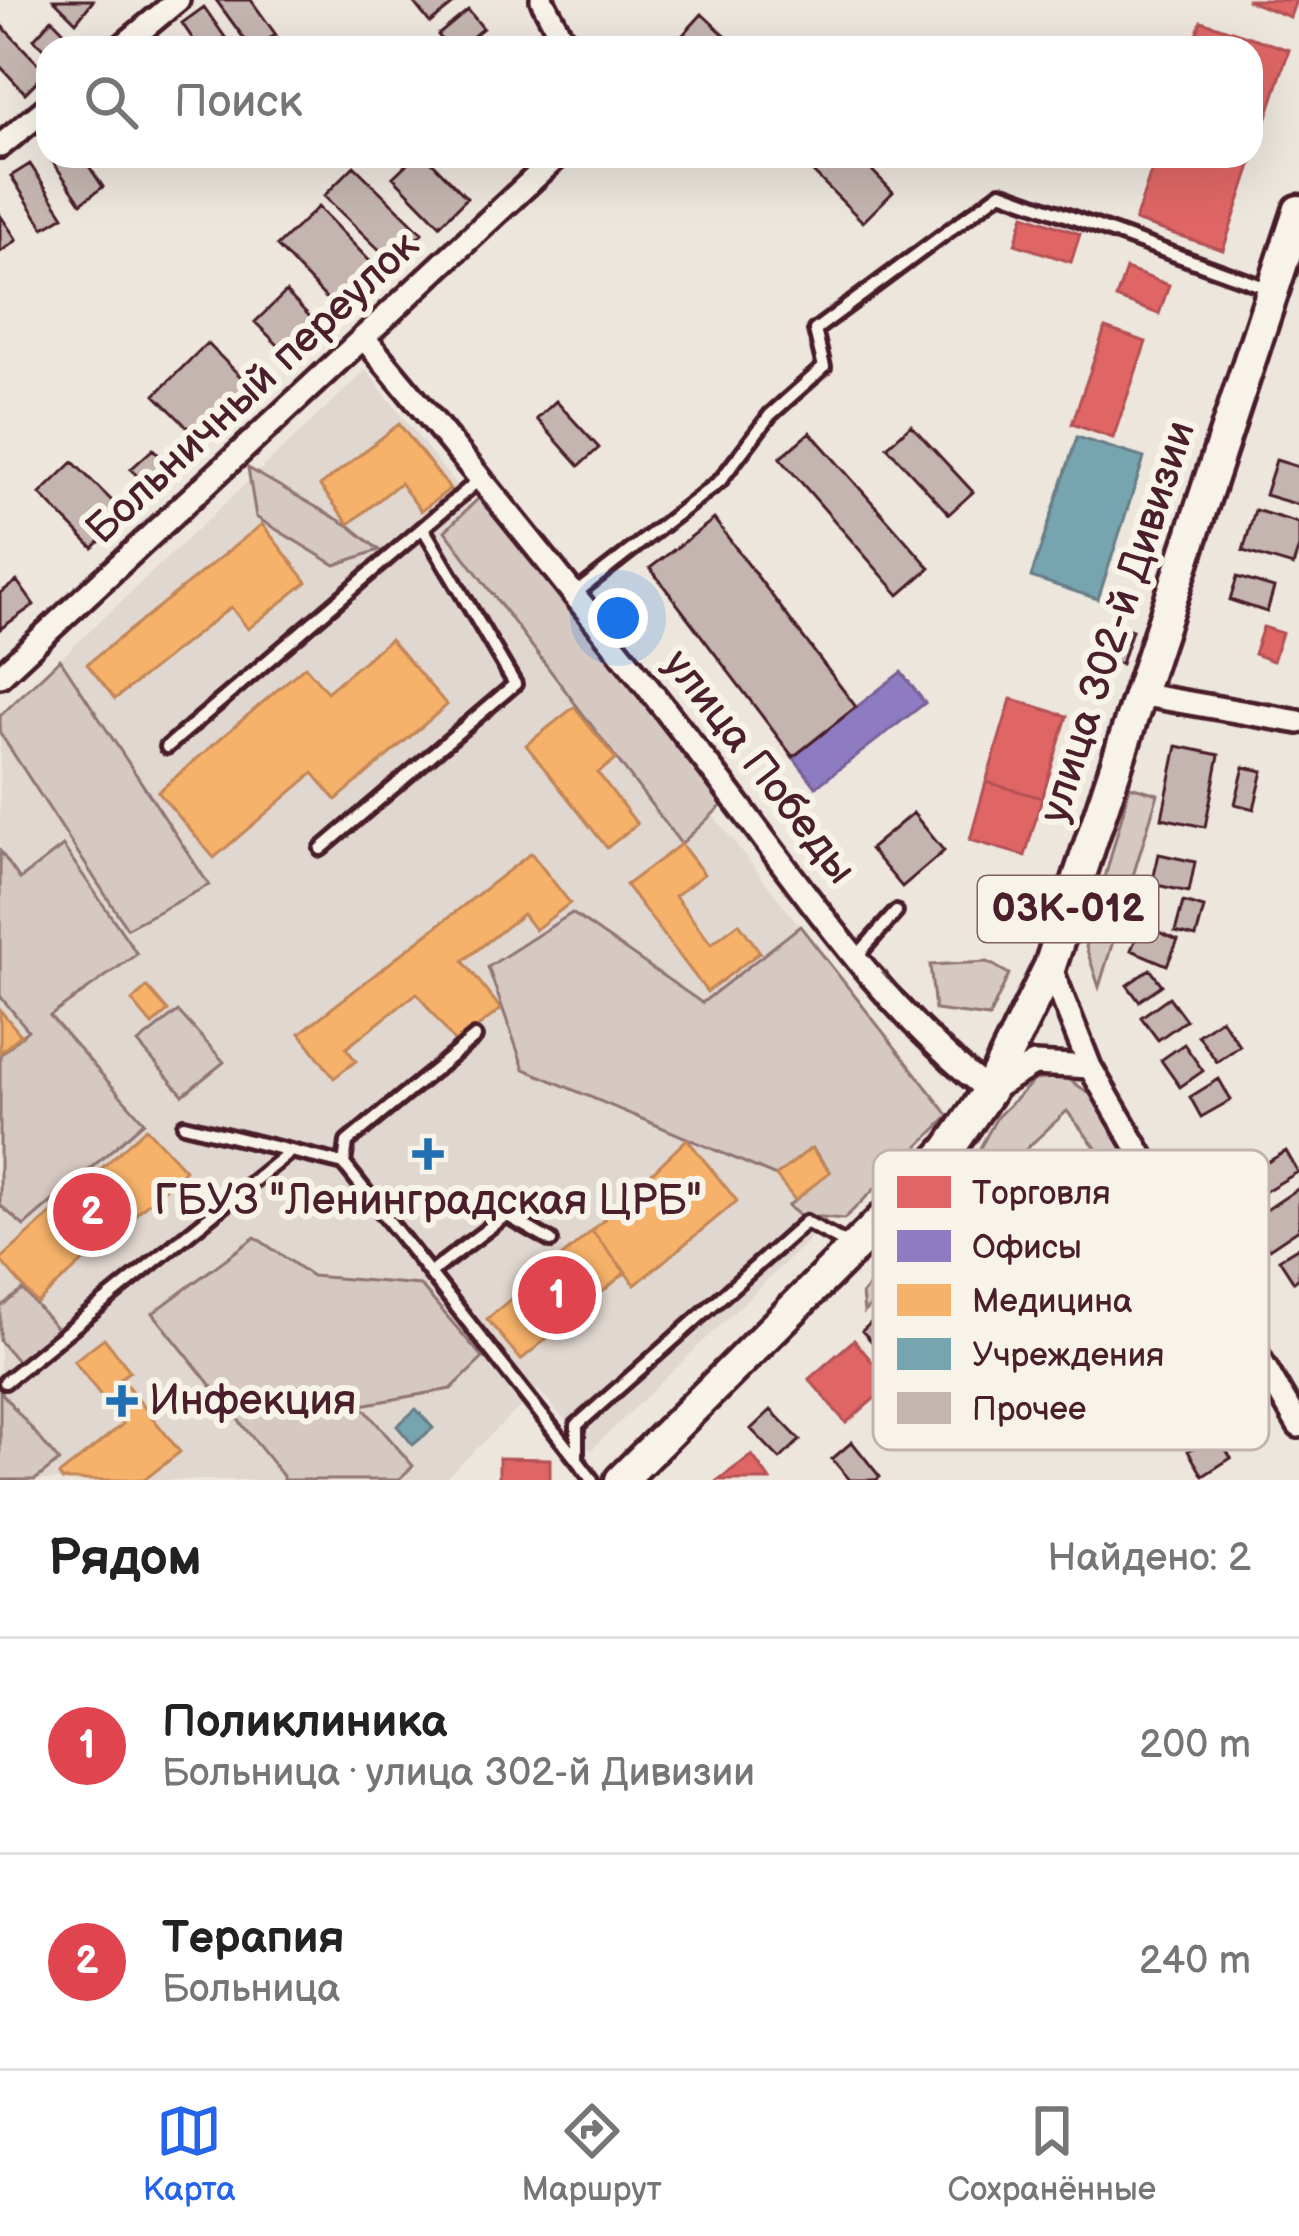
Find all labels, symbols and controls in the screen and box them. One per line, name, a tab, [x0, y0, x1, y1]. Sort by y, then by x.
search box	[36, 36, 1263, 168]
icon: search	[78, 69, 144, 135]
text: Поиск	[174, 75, 302, 130]
street label: Больничный переулок	[76, 220, 430, 555]
street label: улица 302-й Дивизии	[1029, 415, 1207, 829]
your location	[588, 588, 648, 648]
street label: улица Победы	[652, 640, 866, 894]
road number: 03К-012	[978, 876, 1158, 942]
marker: ГБУЗ "Ленинградская ЦРБ"	[412, 1138, 444, 1170]
legend	[873, 1150, 1269, 1450]
pin: 2	[53, 1167, 131, 1257]
text: Торговля	[972, 1174, 1111, 1214]
place label: ГБУЗ "Ленинградская ЦРБ"	[154, 1176, 702, 1227]
text: Офисы	[972, 1228, 1082, 1268]
pin: 1	[518, 1250, 596, 1340]
text: Медицина	[972, 1282, 1132, 1322]
text: Учреждения	[972, 1336, 1164, 1376]
place label: Инфекция	[149, 1376, 356, 1427]
marker: Инфекция	[106, 1385, 138, 1417]
text: Прочее	[972, 1390, 1086, 1430]
text: Рядом	[48, 1528, 202, 1589]
text: Найдено: 2	[1047, 1535, 1251, 1582]
text: Поликлиника	[162, 1695, 447, 1750]
text: 1	[79, 1722, 95, 1769]
text: 200 m	[1139, 1722, 1251, 1769]
text: Больница · улица 302-й Дивизии	[162, 1750, 755, 1797]
text: Терапия	[162, 1911, 344, 1966]
text: 2	[75, 1938, 99, 1985]
text: 240 m	[1139, 1938, 1251, 1985]
text: Больница	[162, 1966, 340, 2013]
tab: Карта	[143, 2098, 236, 2210]
tab: Маршрут	[522, 2098, 662, 2210]
tab: Сохранённые	[948, 2098, 1156, 2210]

